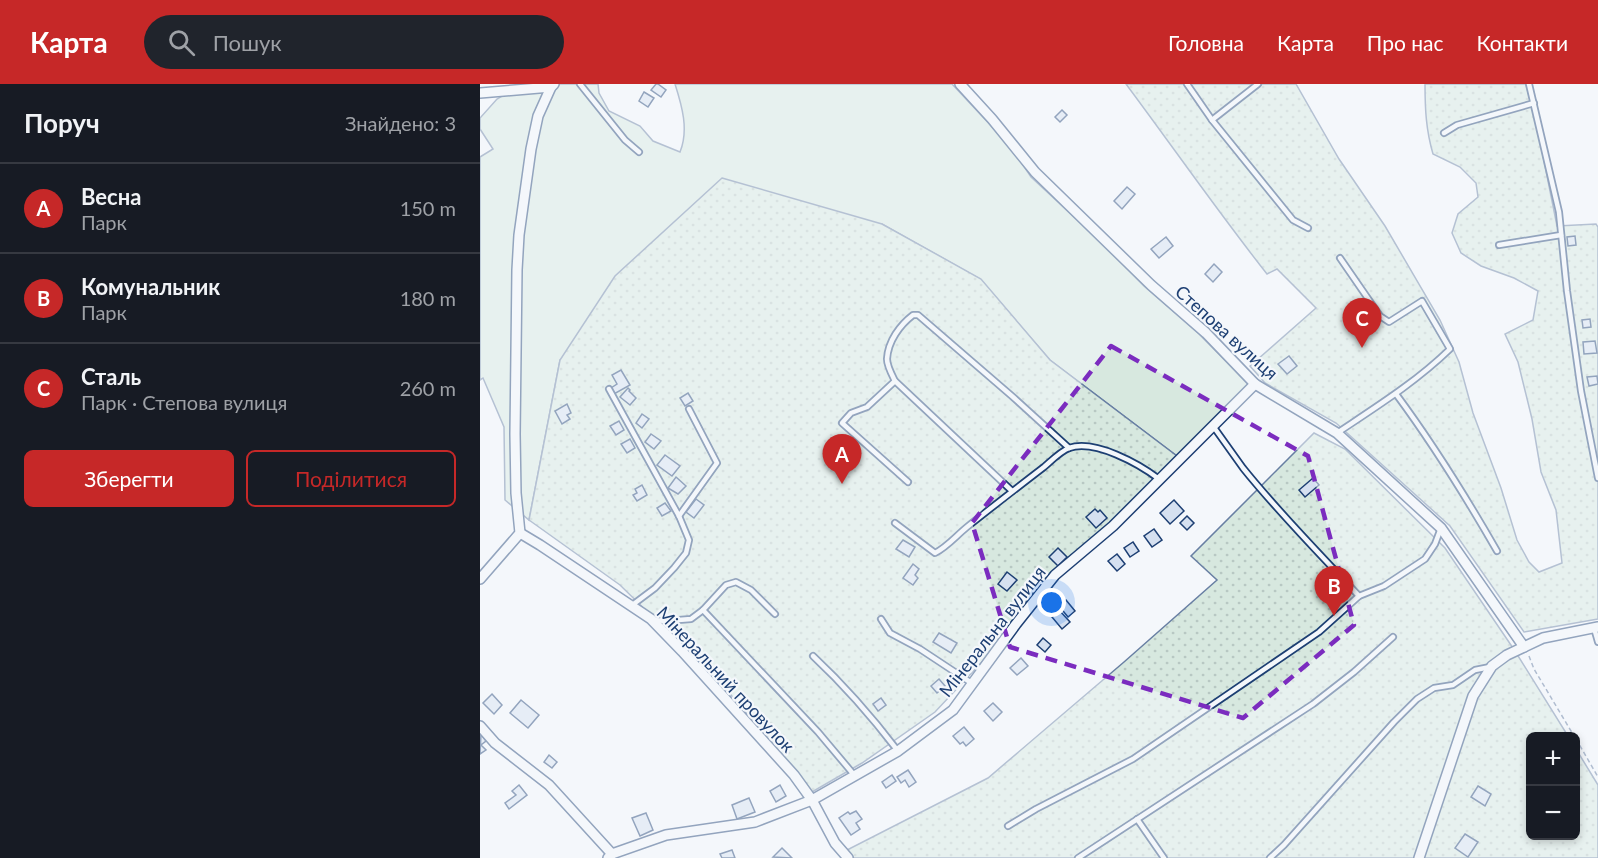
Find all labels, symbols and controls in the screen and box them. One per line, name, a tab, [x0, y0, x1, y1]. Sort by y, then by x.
search box	[144, 15, 564, 69]
text: Карта	[30, 25, 108, 59]
icon: search	[165, 26, 198, 59]
text: Пошук	[213, 29, 282, 56]
text: Головна	[1168, 30, 1244, 55]
text: Карта	[1277, 30, 1334, 55]
text: Про нас	[1367, 30, 1443, 55]
text: Контакти	[1476, 30, 1568, 55]
text: Поруч	[24, 107, 100, 139]
text: Знайдено: 3	[345, 111, 456, 135]
text: Весна	[81, 183, 141, 210]
text: A	[37, 196, 50, 220]
text: 150 m	[400, 196, 456, 220]
text: Парк	[81, 210, 127, 234]
text: Комунальник	[81, 273, 220, 300]
street label: Степова вулиця	[1171, 280, 1283, 384]
text: B	[37, 286, 50, 310]
text: 180 m	[400, 286, 456, 310]
pin: C	[1342, 298, 1382, 348]
text: Парк	[81, 300, 127, 324]
text: Сталь	[81, 363, 141, 390]
text: C	[37, 376, 50, 400]
text: 260 m	[400, 376, 456, 400]
text: Парк · Степова вулиця	[81, 390, 287, 414]
pin: A	[822, 434, 862, 484]
button: Зберегти	[24, 450, 234, 507]
button: Поділитися	[246, 450, 456, 507]
street label: Мінеральна вулиця	[934, 561, 1050, 701]
pin: B	[1314, 566, 1354, 616]
your location	[1037, 588, 1066, 617]
street label: Мінеральний провулок	[653, 601, 800, 757]
map controls	[1526, 732, 1580, 840]
button: +	[1526, 732, 1580, 786]
button: −	[1526, 786, 1580, 840]

